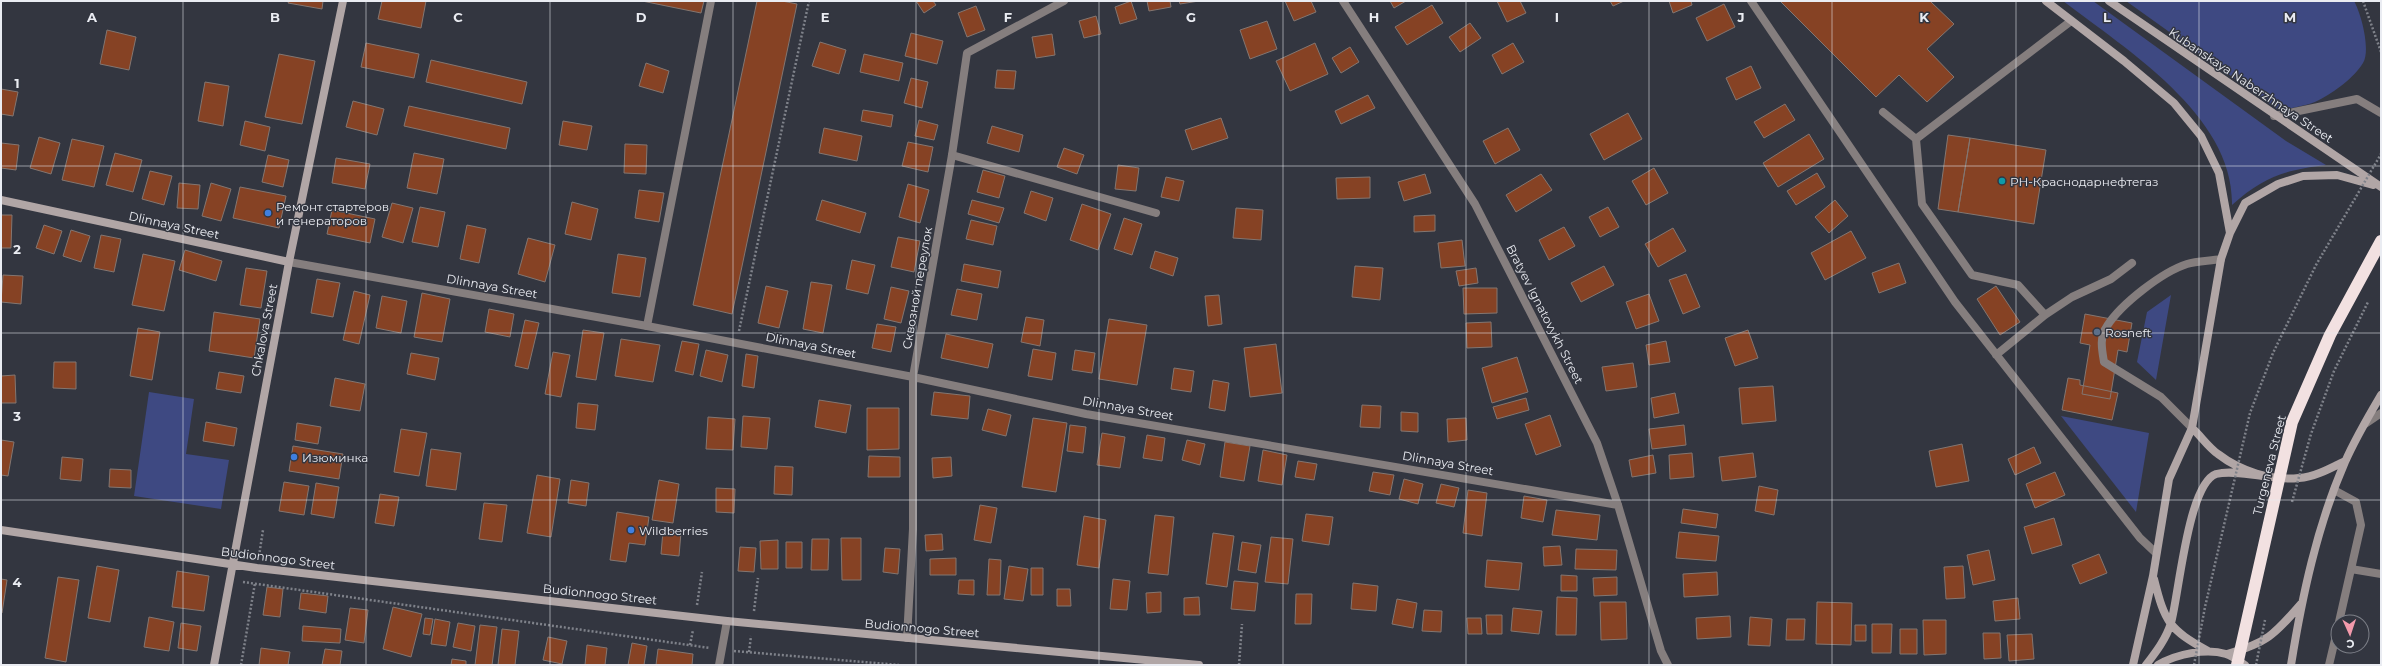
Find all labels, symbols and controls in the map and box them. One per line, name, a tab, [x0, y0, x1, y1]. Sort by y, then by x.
text: A	[86, 9, 98, 25]
text: B	[270, 9, 280, 25]
text: C	[453, 9, 463, 25]
text: D	[636, 9, 647, 25]
text: E	[821, 9, 830, 25]
text: F	[1004, 9, 1012, 25]
text: G	[1186, 9, 1196, 25]
text: H	[1369, 9, 1379, 25]
text: I	[1555, 9, 1559, 25]
text: J	[1736, 9, 1745, 25]
text: K	[1919, 9, 1929, 25]
text: L	[2103, 9, 2111, 25]
text: M	[2284, 9, 2296, 25]
street label: Kubanskaya Naberzhnaya Street	[2166, 24, 2336, 146]
text: 1	[14, 75, 20, 91]
place label: РН-Краснодарнефтегаз	[2010, 174, 2158, 189]
marker: РН-Краснодарнефтегаз	[1997, 176, 2007, 186]
place label: Ремонт стартеров и генераторов	[276, 199, 389, 228]
street label: Dlinnaya Street	[127, 208, 221, 242]
marker: Ремонт стартеров и генераторов	[263, 208, 273, 218]
street label: Сквозной переулок	[899, 226, 935, 350]
text: 2	[13, 241, 21, 257]
street label: Bratyev Ignatovykh Street	[1503, 242, 1587, 386]
street label: Dlinnaya Street	[445, 271, 539, 301]
street label: Chkalova Street	[248, 282, 280, 378]
place label: Rosneft	[2105, 325, 2151, 340]
marker: Rosneft	[2092, 327, 2102, 337]
street label: Dlinnaya Street	[764, 329, 858, 361]
street label: Dlinnaya Street	[1081, 393, 1175, 423]
text: 3	[12, 408, 21, 424]
street label: Turgeneva Street	[2249, 413, 2289, 517]
street label: Dlinnaya Street	[1401, 448, 1495, 478]
place label: Изюминка	[302, 450, 368, 465]
marker: Изюминка	[289, 452, 299, 462]
place label: Wildberries	[639, 523, 708, 538]
marker: Wildberries	[626, 525, 636, 535]
street label: Budionnogo Street	[220, 544, 336, 572]
text: 4	[13, 574, 22, 590]
street label: Budionnogo Street	[542, 581, 658, 607]
north arrow	[2330, 614, 2370, 654]
street label: Budionnogo Street	[864, 616, 980, 640]
text: С	[2346, 637, 2355, 651]

